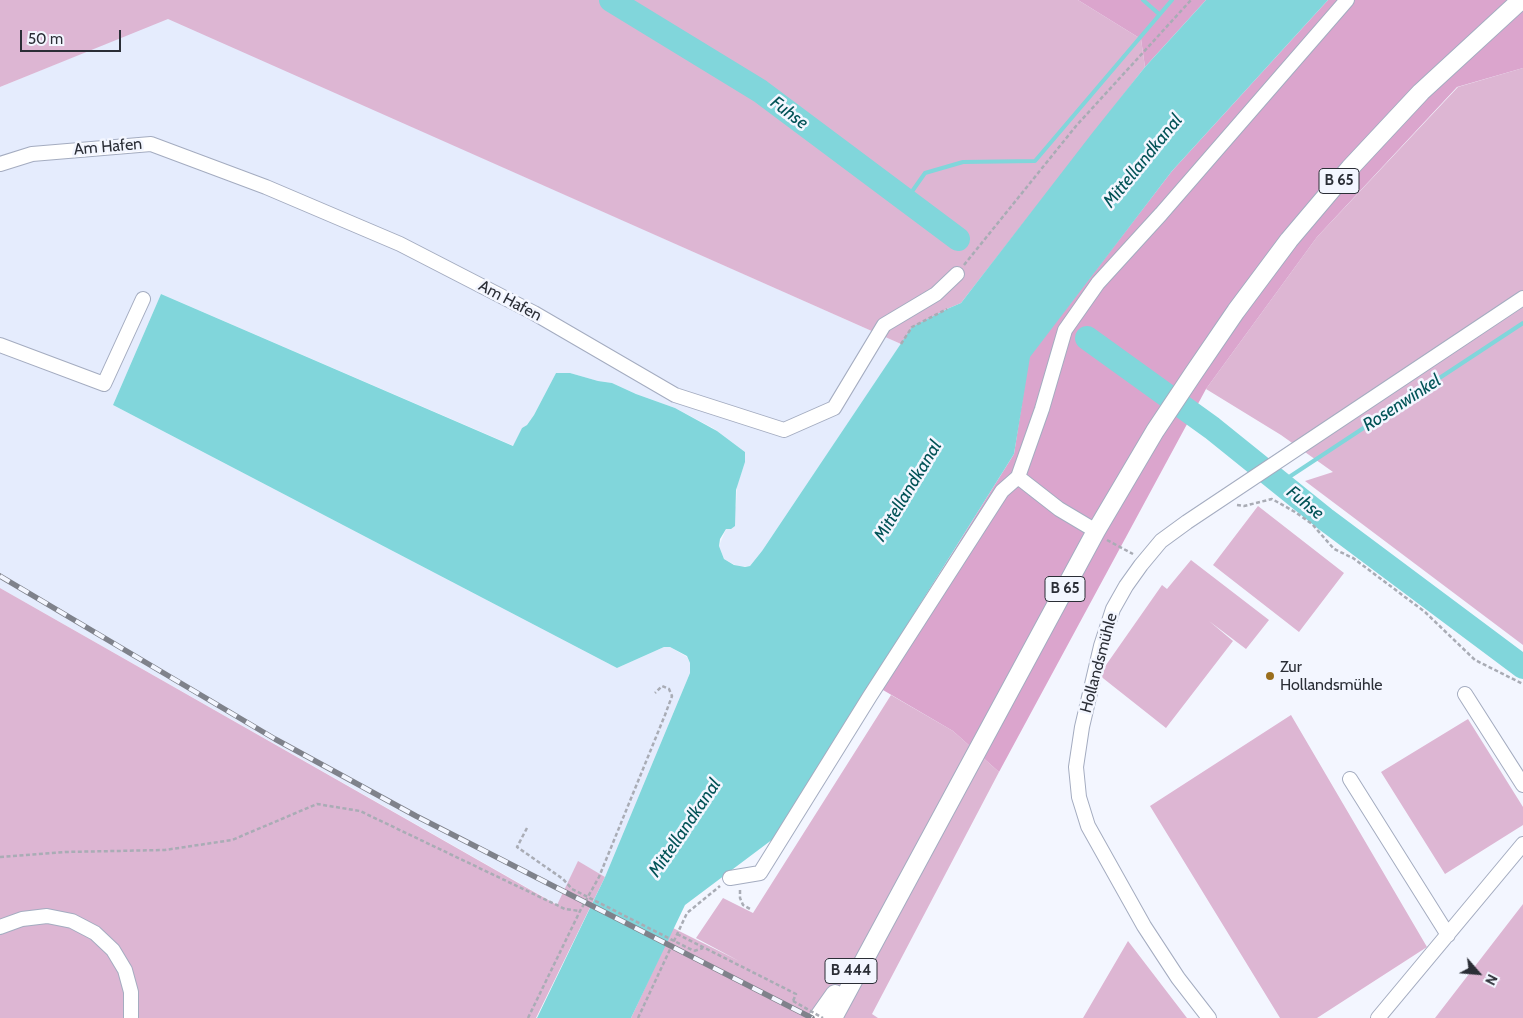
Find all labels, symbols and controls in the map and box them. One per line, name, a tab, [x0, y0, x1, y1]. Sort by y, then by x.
scale bar	[22, 20, 124, 52]
text: 50 m	[28, 30, 63, 48]
water label: Fuhse	[766, 92, 812, 134]
water label: Mittellandkanal	[1099, 110, 1187, 212]
street label: Am Hafen	[73, 134, 143, 160]
road number: B 65	[1319, 168, 1359, 194]
street label: Am Hafen	[475, 276, 545, 326]
water label: Rosenwinkel	[1359, 370, 1445, 436]
water label: Mittellandkanal	[869, 437, 947, 545]
water label: Fuhse	[1282, 481, 1328, 525]
road number: B 65	[1045, 576, 1085, 602]
street label: Hollandsmühle	[1076, 611, 1122, 715]
place label: Zur Hollandsmühle	[1280, 657, 1383, 695]
marker: Zur Hollandsmühle	[1264, 670, 1276, 682]
water label: Mittellandkanal	[644, 775, 726, 881]
north arrow	[1453, 948, 1503, 998]
road number: B 444	[825, 958, 877, 984]
text: N	[1481, 971, 1502, 988]

